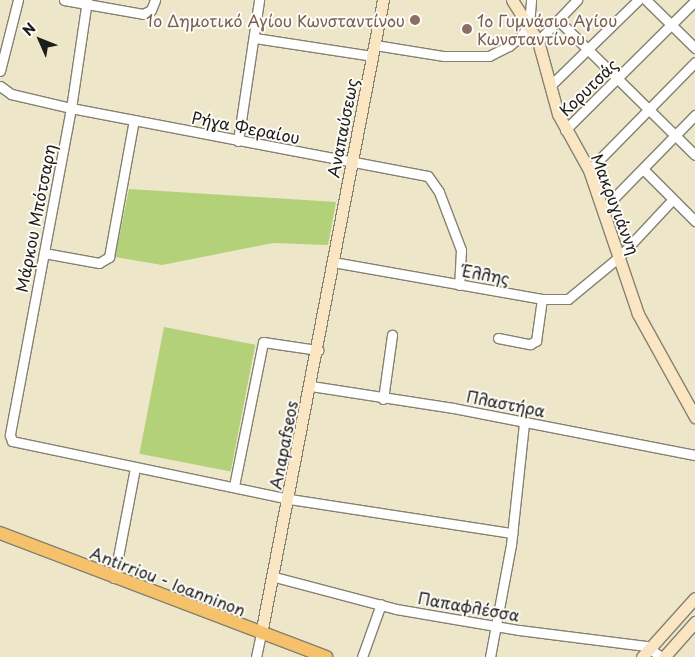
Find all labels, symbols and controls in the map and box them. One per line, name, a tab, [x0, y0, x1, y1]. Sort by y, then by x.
place label: 1ο Δημοτικό Αγίου Κωνσταντίνου	[146, 10, 405, 30]
place label: 1ο Γυμνάσιο Αγίου Κωνσταντίνου	[477, 10, 618, 48]
marker: 1ο Δημοτικό Αγίου Κωνσταντίνου	[409, 14, 421, 26]
north arrow	[15, 15, 65, 65]
text: N	[17, 18, 40, 41]
marker: 1ο Γυμνάσιο Αγίου Κωνσταντίνου	[461, 23, 473, 35]
street label: Κορυτσάς	[555, 54, 621, 120]
street label: Αναπαύσεως	[323, 77, 361, 179]
street label: Ρήγα Φεραίου	[190, 107, 302, 147]
street label: Μάρκου Μπότσαρη	[11, 142, 59, 294]
street label: Μακρυγιάννη	[588, 151, 644, 257]
street label: Έλλης	[461, 260, 511, 288]
street label: Πλαστήρα	[465, 386, 547, 420]
street label: Anapafseos	[265, 399, 301, 491]
street label: Antirriou - Ioanninon	[87, 542, 249, 620]
street label: Παπαφλέσσα	[417, 588, 521, 624]

